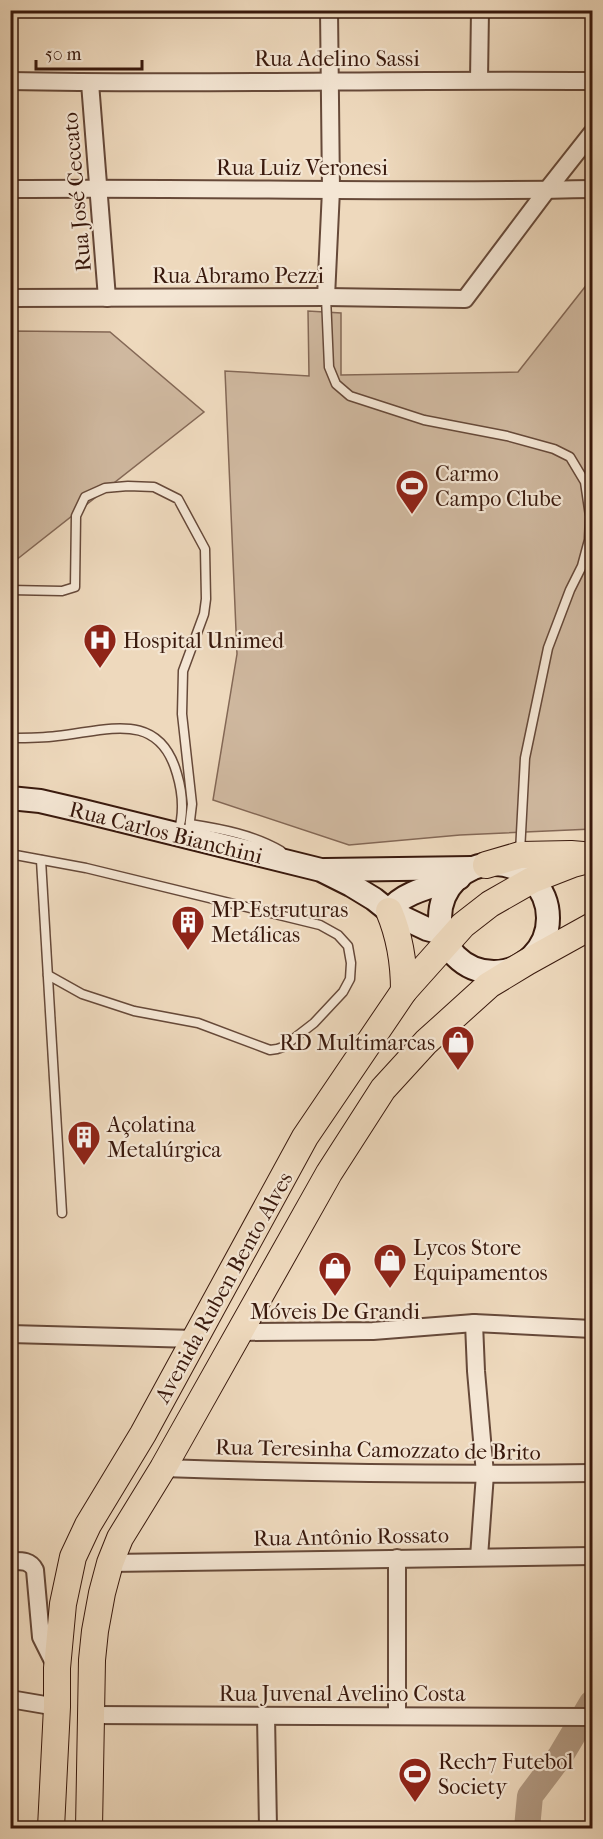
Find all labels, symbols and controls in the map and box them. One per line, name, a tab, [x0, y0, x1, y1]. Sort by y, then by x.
scale bar	[36, 33, 142, 71]
text: 50 m	[45, 44, 82, 65]
street label: Rua Adelino Sassi	[254, 46, 420, 72]
street label: Rua José Ceccato	[57, 111, 97, 273]
street label: Rua Luiz Veronesi	[216, 155, 388, 181]
street label: Rua Abramo Pezzi	[152, 263, 324, 289]
place label: Carmo Campo Clube	[435, 461, 562, 512]
sports icon: Carmo Campo Clube	[394, 468, 430, 515]
hospital icon: Hospital Unimed	[82, 622, 118, 669]
place label: Hospital Unimed	[123, 628, 285, 654]
street label: Rua Carlos Bianchini	[66, 796, 266, 870]
place label: MP Estruturas Metálicas	[211, 897, 348, 948]
building icon: MP Estruturas Metálicas	[170, 904, 206, 951]
shop icon: RD Multimarcas	[440, 1024, 476, 1071]
place label: RD Multimarcas	[279, 1030, 435, 1056]
place label: Açolatina Metalúrgica	[106, 1112, 222, 1163]
building icon: Açolatina Metalúrgica	[66, 1119, 102, 1166]
street label: Avenida Ruben Bento Alves	[149, 1167, 298, 1408]
place label: Lycos Store Equipamentos	[413, 1235, 548, 1286]
shop icon: Lycos Store Equipamentos	[372, 1242, 408, 1289]
shop icon: Móveis De Grandi	[317, 1250, 353, 1297]
place label: Móveis De Grandi	[250, 1299, 421, 1325]
street label: Rua Teresinha Camozzato de Brito	[215, 1434, 541, 1466]
street label: Rua Antônio Rossato	[253, 1522, 449, 1552]
street label: Rua Juvenal Avelino Costa	[219, 1681, 466, 1707]
place label: Rech7 Futebol Society	[438, 1749, 573, 1800]
sports icon: Rech7 Futebol Society	[397, 1756, 433, 1803]

